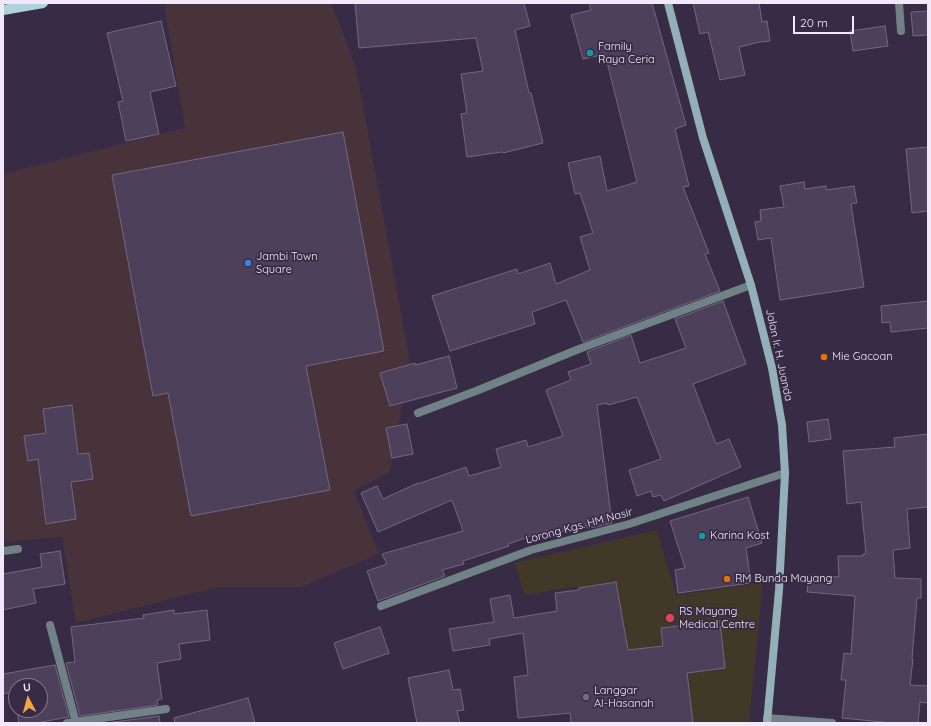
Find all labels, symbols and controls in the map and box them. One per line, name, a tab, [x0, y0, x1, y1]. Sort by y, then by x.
scale bar	[795, 8, 856, 34]
text: 20 m	[800, 15, 828, 30]
place label: Family Raya Ceria	[598, 40, 655, 66]
marker: Family Raya Ceria	[585, 48, 595, 58]
place label: Jambi Town Square	[256, 250, 318, 276]
marker: Jambi Town Square	[243, 258, 253, 268]
street label: Jalan Ir. H. Juanda	[763, 308, 795, 402]
place label: Mie Gacoan	[832, 350, 892, 364]
marker: Mie Gacoan	[819, 352, 829, 362]
street label: Lorong Kgs. HM Nasir	[524, 505, 634, 547]
place label: Karina Kost	[710, 529, 769, 543]
marker: Karina Kost	[697, 531, 707, 541]
place label: RM Bunda Mayang	[735, 572, 832, 586]
marker: RM Bunda Mayang	[722, 574, 732, 584]
place label: RS Mayang Medical Centre	[679, 605, 755, 631]
marker: RS Mayang Medical Centre	[664, 612, 676, 624]
north arrow	[8, 678, 48, 718]
text: U	[22, 680, 31, 694]
place label: Langgar Al-Hasanah	[594, 684, 654, 710]
marker: Langgar Al-Hasanah	[581, 692, 591, 702]

